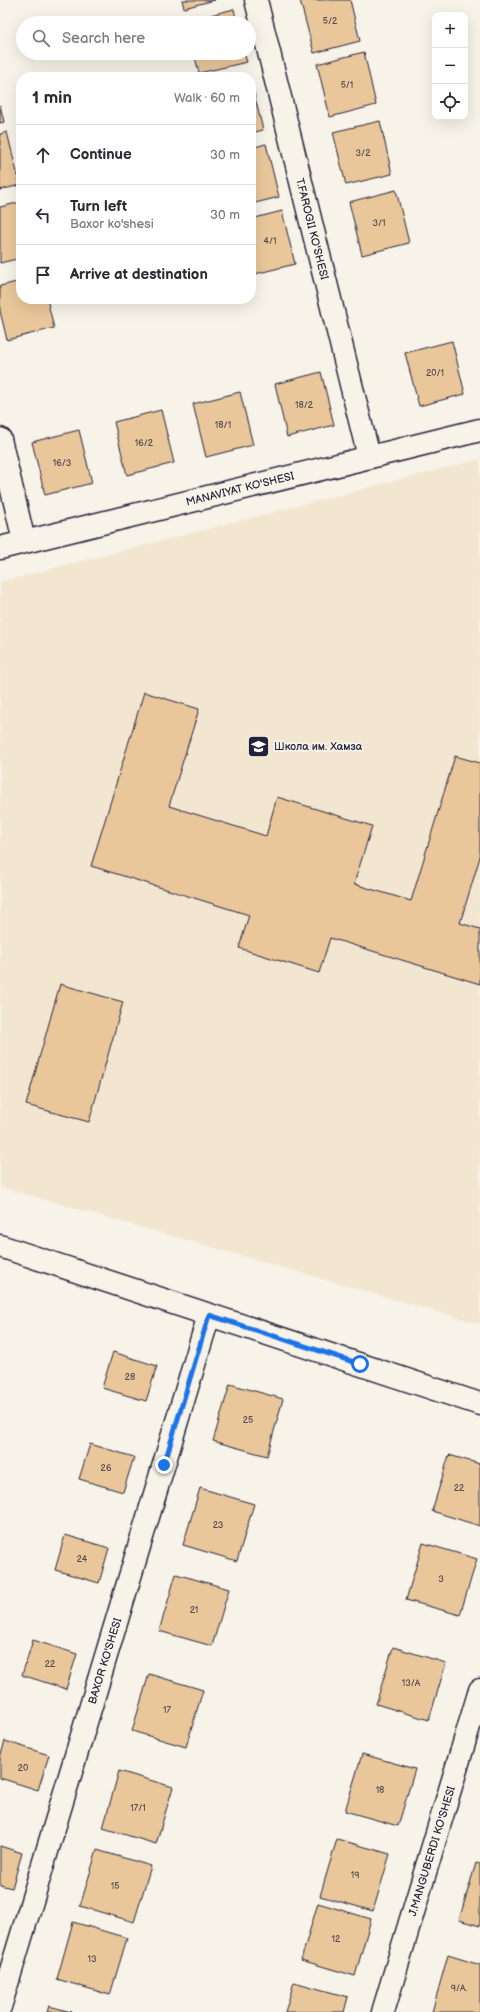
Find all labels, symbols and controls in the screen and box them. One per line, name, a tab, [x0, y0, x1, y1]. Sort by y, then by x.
map controls	[432, 12, 468, 120]
button: +	[432, 12, 468, 48]
search box	[16, 16, 256, 60]
house number: 5/2	[323, 16, 338, 27]
icon: search	[30, 27, 52, 49]
text: Search here	[62, 29, 145, 48]
button: −	[432, 48, 468, 84]
house number: 5/1	[341, 80, 353, 91]
button: locate	[432, 84, 468, 120]
text: 1 min	[32, 88, 72, 108]
text: Walk · 60 m	[174, 90, 240, 106]
icon: ahead	[32, 144, 54, 166]
text: Continue	[70, 145, 132, 164]
text: 30 m	[210, 147, 240, 163]
house number: 3/2	[356, 148, 371, 159]
street label: T.FAROGII KO'SHESI	[293, 177, 331, 282]
text: Turn left	[70, 197, 127, 216]
icon: left	[32, 204, 54, 226]
text: 30 m	[210, 207, 240, 223]
text: Baxor ko'shesi	[70, 216, 154, 232]
house number: 3/1	[372, 218, 386, 229]
house number: 4/1	[263, 236, 277, 247]
icon: arrive	[32, 264, 54, 286]
text: Arrive at destination	[70, 265, 208, 284]
house number: 20/1	[426, 368, 444, 379]
house number: 18/2	[295, 400, 314, 411]
house number: 18/1	[215, 420, 231, 431]
house number: 16/2	[135, 438, 154, 449]
house number: 16/3	[53, 458, 72, 469]
street label: MANAVIYAT KO'SHESI	[185, 469, 296, 509]
school or university icon: Школа им. Хамза	[245, 733, 271, 759]
place label: Школа им. Хамза	[274, 740, 363, 753]
route start	[351, 1355, 369, 1373]
house number: 28	[125, 1372, 135, 1383]
house number: 25	[243, 1415, 253, 1426]
route end	[155, 1456, 173, 1474]
house number: 26	[101, 1463, 112, 1474]
house number: 22	[454, 1483, 465, 1494]
house number: 23	[213, 1520, 224, 1531]
house number: 24	[77, 1554, 88, 1565]
house number: 3	[438, 1574, 444, 1585]
house number: 21	[190, 1605, 198, 1616]
street label: BAXOR KO'SHESI	[86, 1616, 124, 1706]
house number: 22	[45, 1659, 56, 1670]
house number: 13/A	[402, 1678, 421, 1689]
house number: 17	[163, 1705, 172, 1716]
house number: 20	[18, 1763, 28, 1774]
street label: J.MANGUBERDI KO'SHESI	[406, 1784, 458, 1918]
house number: 18	[376, 1785, 384, 1796]
house number: 17/1	[130, 1803, 146, 1814]
house number: 19	[351, 1870, 359, 1881]
house number: 15	[111, 1881, 119, 1892]
house number: 12	[332, 1934, 341, 1945]
house number: 13	[87, 1954, 97, 1965]
house number: 9/A.	[451, 1983, 468, 1994]

